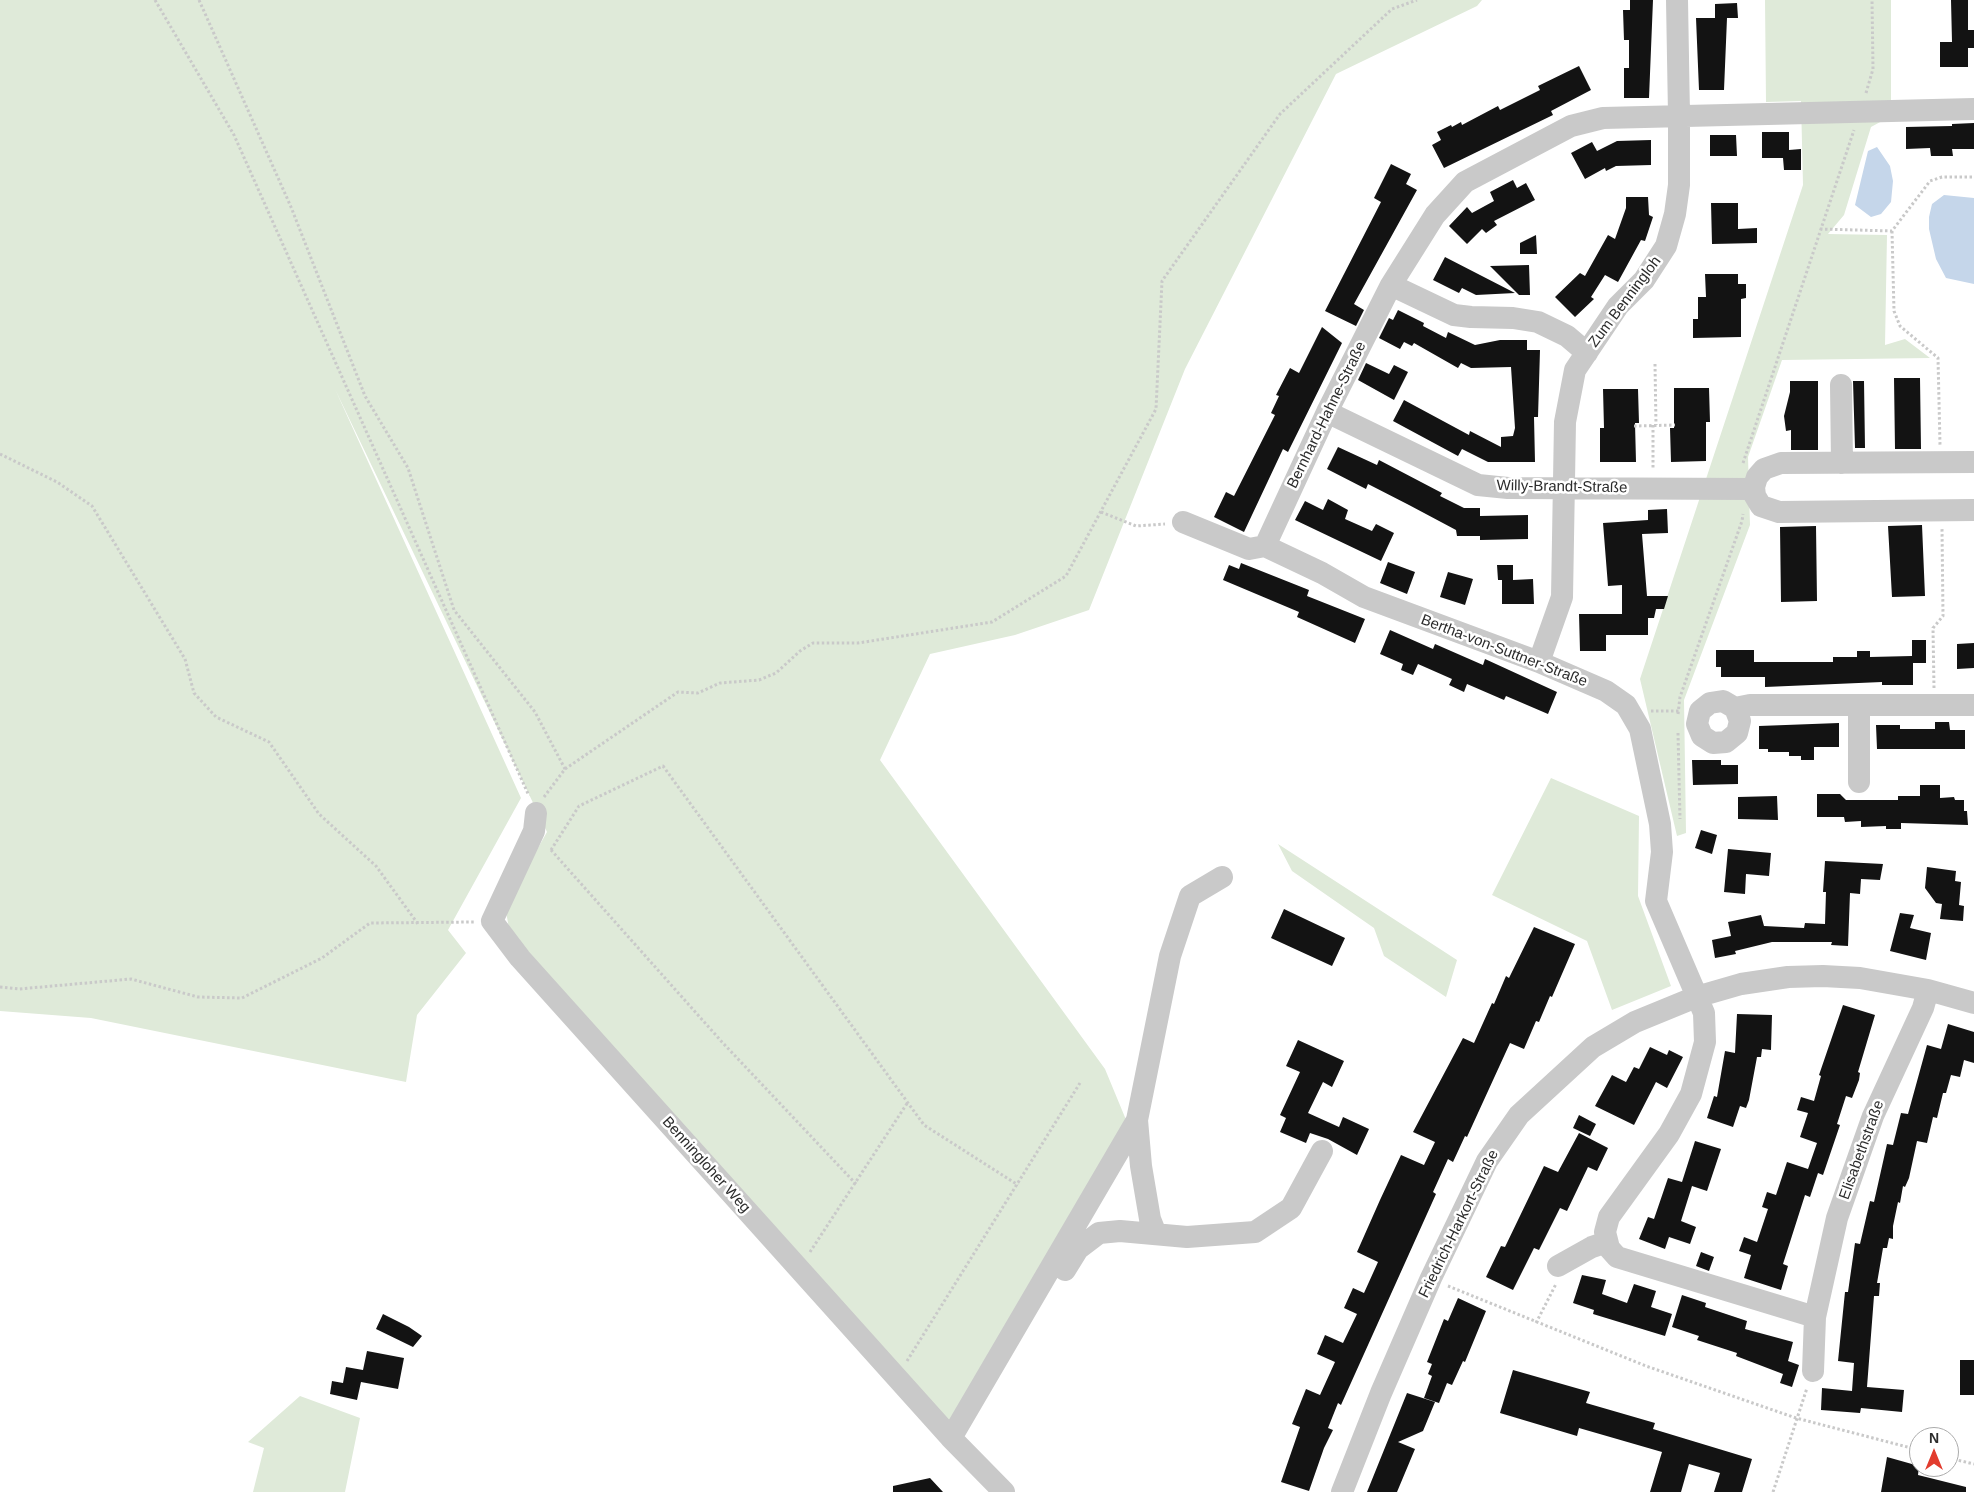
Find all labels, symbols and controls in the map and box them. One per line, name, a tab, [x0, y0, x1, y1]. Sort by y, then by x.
street label: Zum Benningloh	[1585, 253, 1665, 351]
street label: Bernhard-Hahne-Straße	[1284, 339, 1370, 491]
street label: Willy-Brandt-Straße	[1496, 477, 1628, 497]
street label: Bertha-von-Suttner-Straße	[1418, 611, 1590, 691]
street label: Elisabethstraße	[1836, 1098, 1888, 1202]
street label: Benningloher Weg	[658, 1113, 754, 1217]
street label: Friedrich-Harkort-Straße	[1415, 1147, 1503, 1301]
north arrow	[1909, 1427, 1959, 1477]
text: N	[1929, 1430, 1939, 1446]

